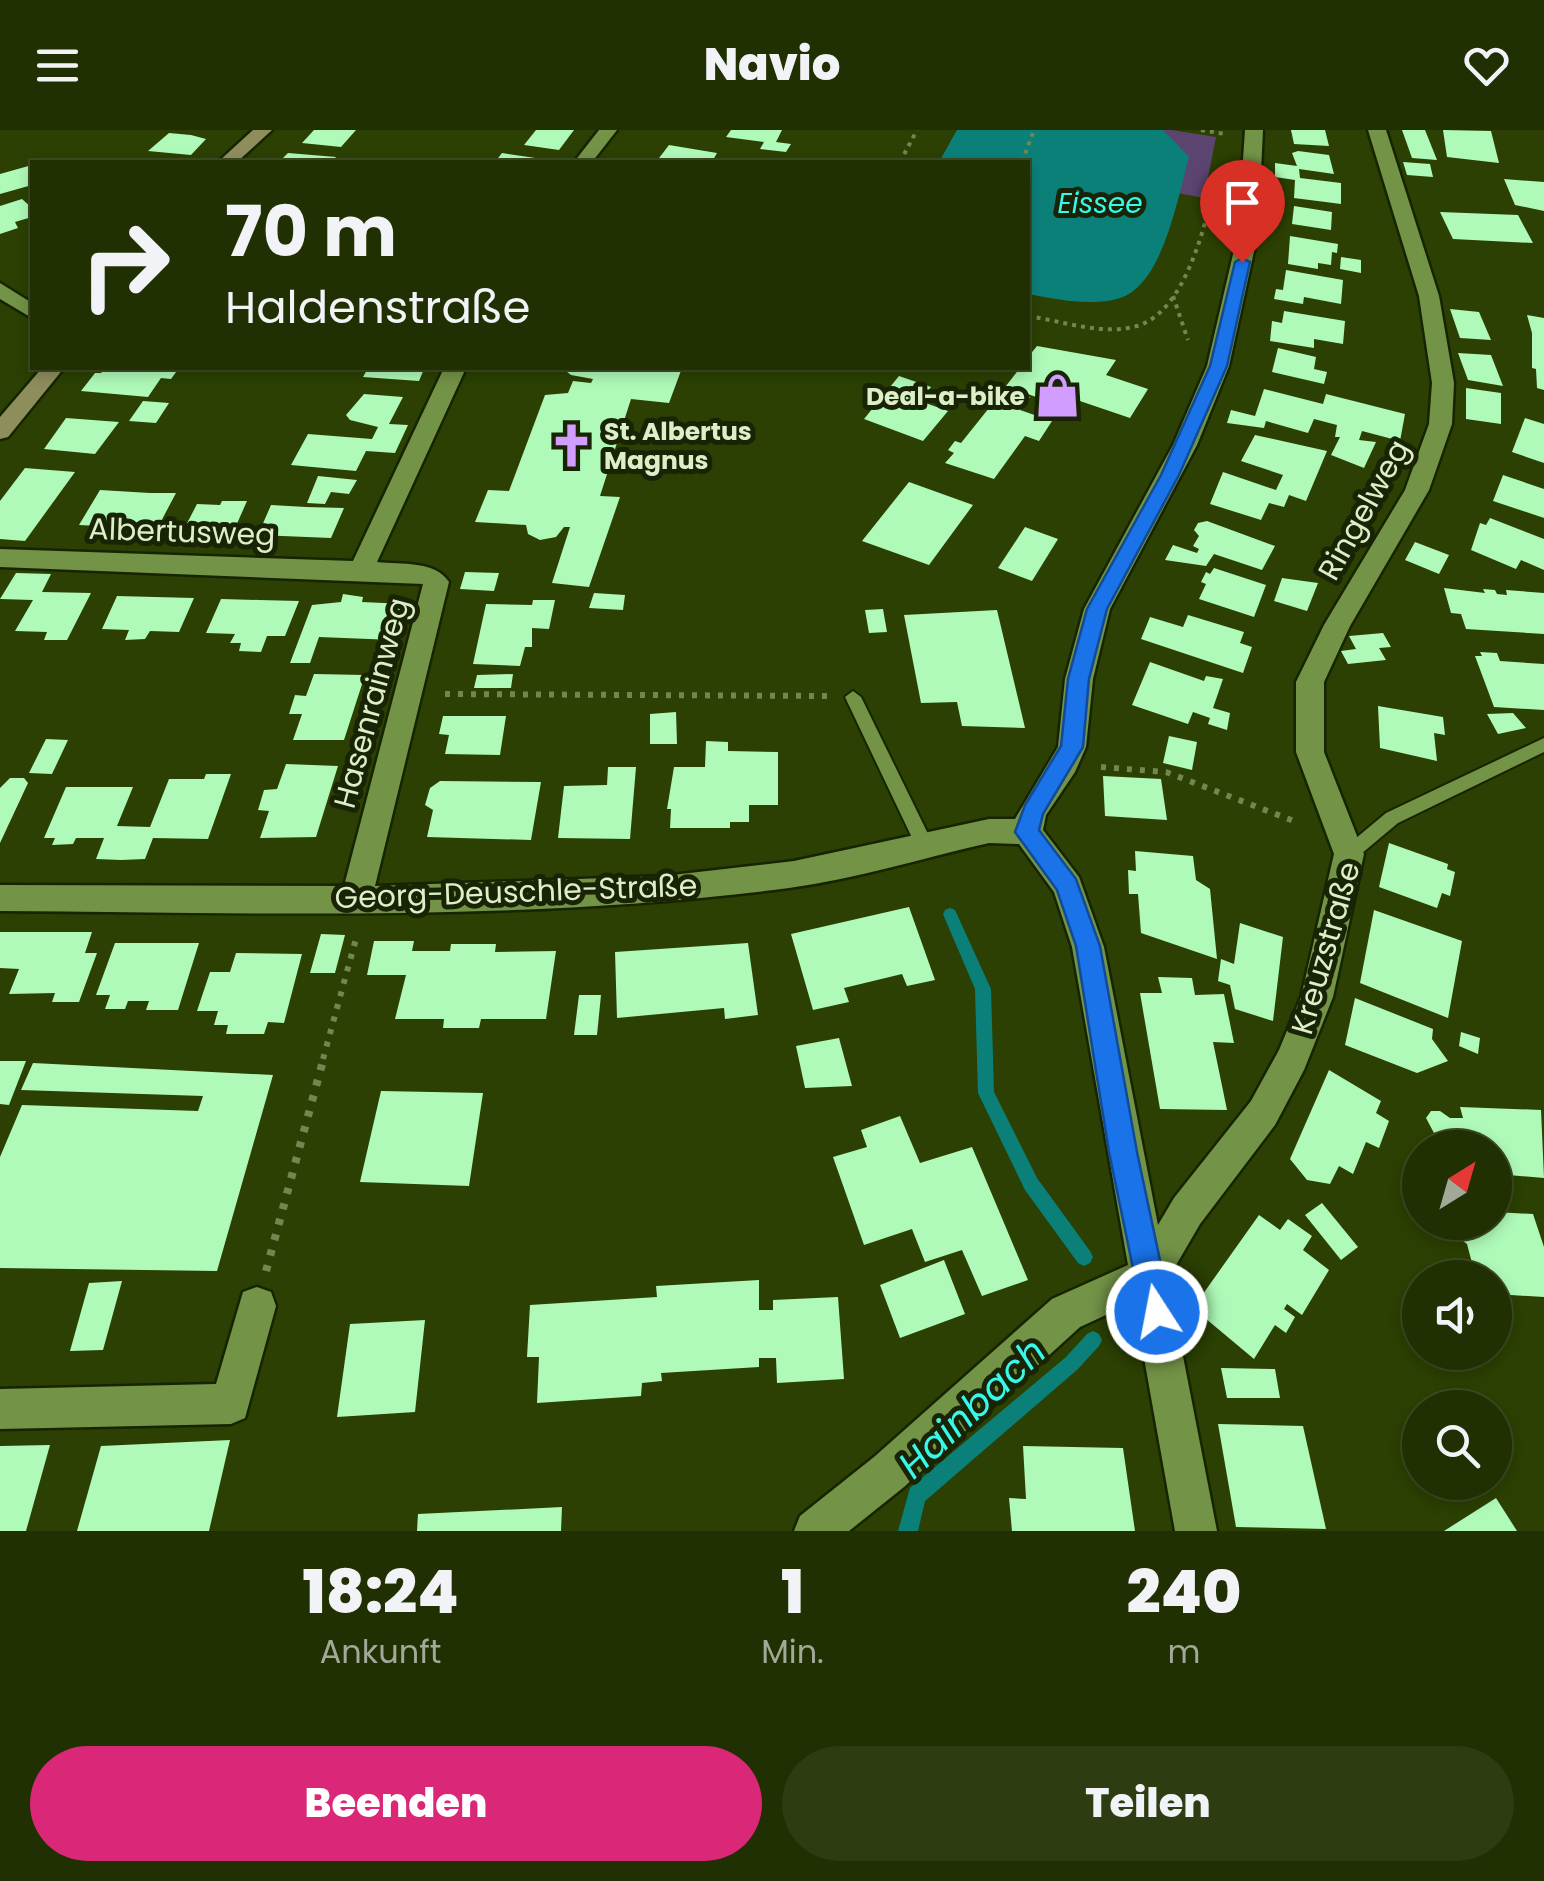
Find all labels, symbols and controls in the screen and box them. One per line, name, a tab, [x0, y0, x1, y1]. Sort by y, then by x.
text: Navio	[704, 33, 840, 96]
icon: menu	[30, 38, 85, 93]
icon: heart	[1459, 38, 1514, 93]
pin	[1200, 160, 1285, 263]
icon: arrive	[1215, 175, 1270, 230]
text: 70 m	[225, 182, 397, 281]
water label: Eissee	[1057, 184, 1143, 223]
icon: right	[60, 200, 190, 330]
text: Haldenstraße	[225, 276, 530, 339]
shop icon: Deal-a-bike	[1034, 372, 1082, 420]
place label: Deal-a-bike	[866, 379, 1025, 414]
place label: St. Albertus Magnus	[604, 414, 752, 478]
church icon: St. Albertus Magnus	[547, 421, 595, 469]
street label: Ringelweg	[1307, 432, 1420, 588]
street label: Albertusweg	[88, 507, 276, 556]
street label: Hasenrainweg	[323, 593, 420, 813]
street label: Kreuzstraße	[1280, 857, 1371, 1039]
street label: Georg-Deuschle-Straße	[334, 864, 698, 919]
north arrow	[1402, 1130, 1512, 1240]
map controls	[1402, 1130, 1512, 1500]
position arrow	[1105, 1260, 1209, 1364]
button: sound	[1402, 1260, 1512, 1370]
water label: Hainbach	[886, 1325, 1057, 1490]
button: search	[1402, 1390, 1512, 1500]
text: 18:24	[303, 1550, 459, 1634]
text: 1	[781, 1550, 804, 1634]
text: 240	[1126, 1550, 1241, 1634]
text: Ankunft	[320, 1629, 441, 1674]
text: Min.	[761, 1629, 824, 1674]
text: m	[1167, 1629, 1200, 1674]
button: Beenden	[30, 1746, 762, 1861]
button: Teilen	[782, 1746, 1514, 1861]

